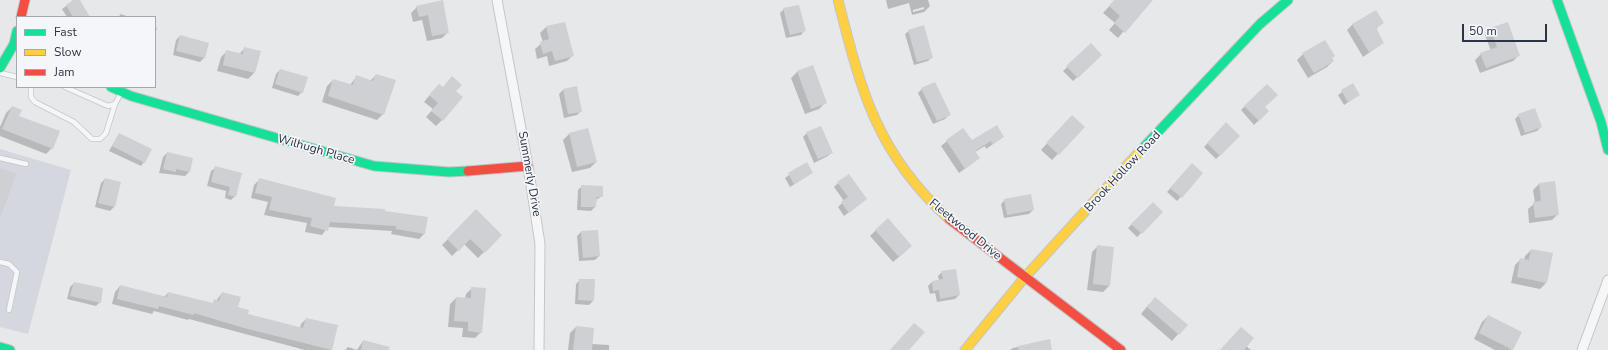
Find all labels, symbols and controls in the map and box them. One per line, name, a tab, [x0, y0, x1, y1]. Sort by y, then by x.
legend	[16, 16, 156, 88]
scale bar	[1464, 16, 1549, 42]
text: 50 m	[1469, 23, 1497, 39]
text: Fast	[54, 24, 77, 40]
text: Slow	[54, 44, 82, 60]
text: Jam	[54, 64, 75, 80]
street label: Brook Hollow Road	[1082, 129, 1164, 215]
street label: Summerly Drive	[514, 130, 544, 218]
street label: Wilhugh Place	[276, 132, 356, 168]
street label: Fleetwood Drive	[926, 196, 1004, 264]

